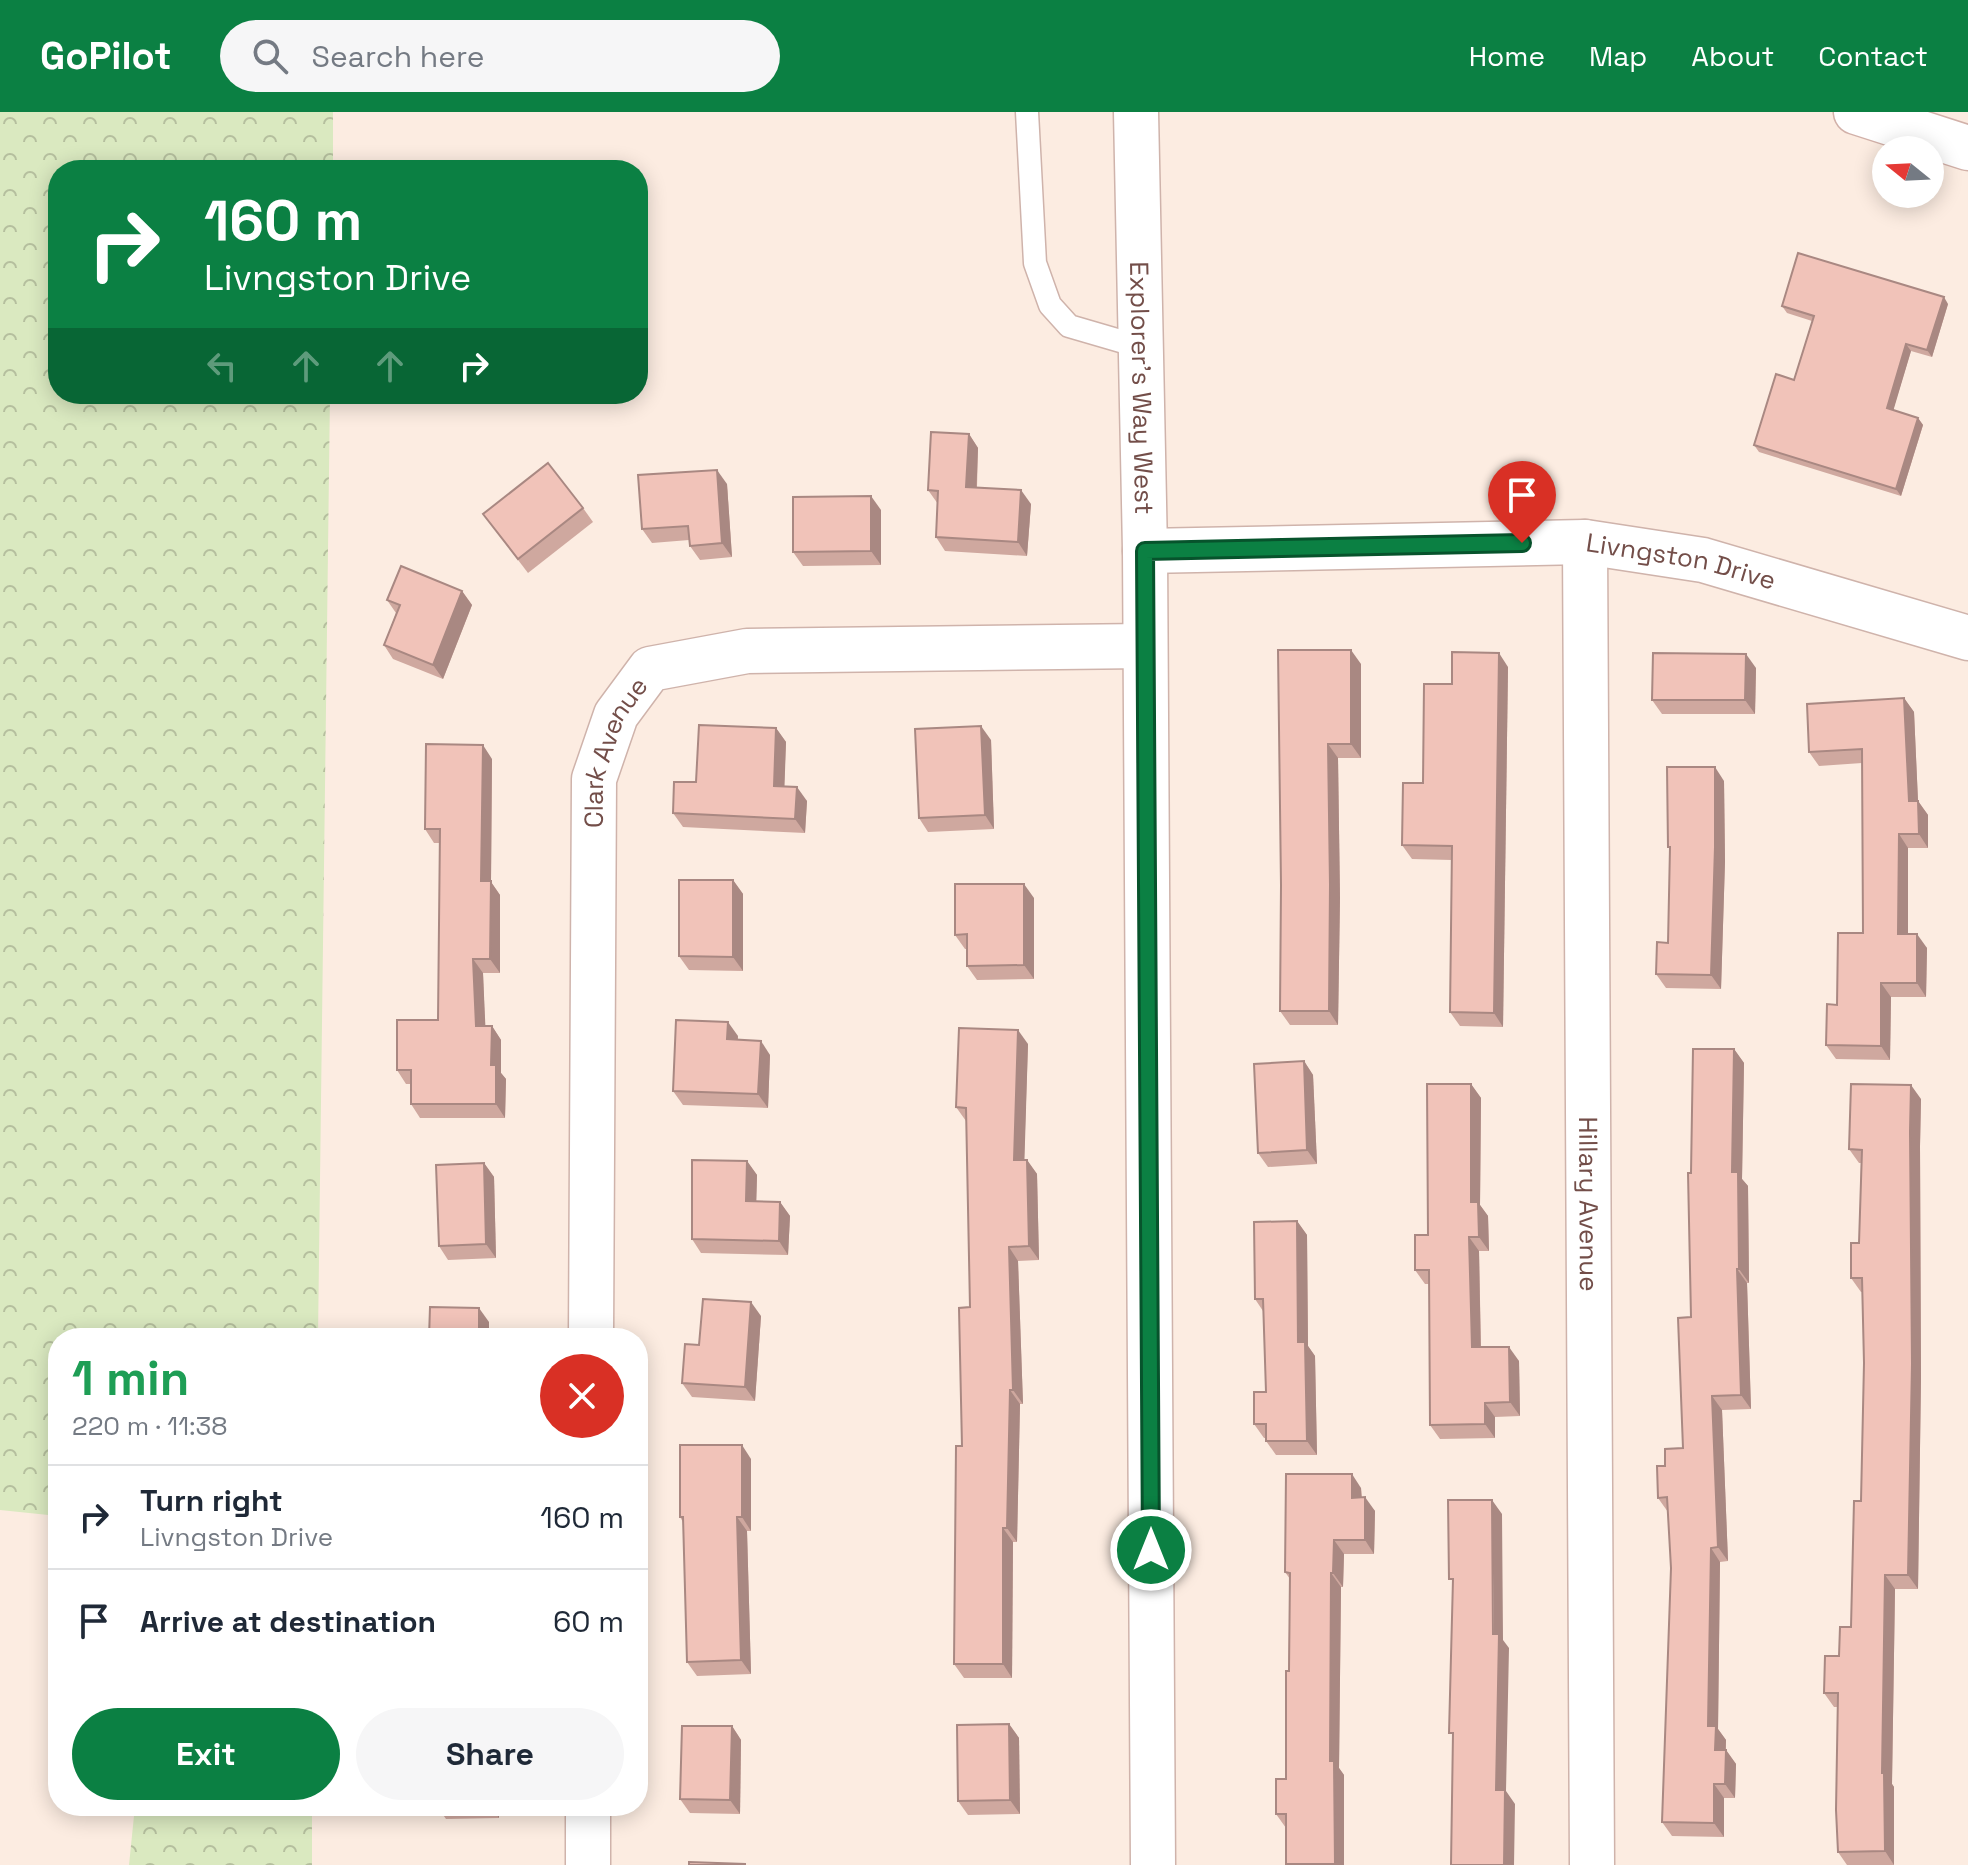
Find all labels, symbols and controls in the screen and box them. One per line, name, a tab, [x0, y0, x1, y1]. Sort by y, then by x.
search box	[220, 20, 780, 92]
text: GoPilot	[40, 32, 172, 80]
icon: search	[248, 34, 292, 78]
text: Search here	[312, 37, 484, 76]
text: Home	[1469, 38, 1545, 74]
text: Map	[1589, 38, 1647, 74]
text: About	[1691, 38, 1774, 74]
text: Contact	[1818, 38, 1928, 74]
north arrow	[1872, 136, 1944, 208]
map controls	[1872, 136, 1944, 208]
text: 160 m	[204, 185, 362, 256]
icon: right	[72, 192, 176, 296]
text: Livngston Drive	[204, 255, 471, 301]
street label: Explorer's Way West	[1122, 261, 1161, 515]
icon: left	[200, 344, 244, 388]
icon: ahead	[284, 344, 328, 388]
icon: ahead	[368, 344, 412, 388]
icon: right	[452, 344, 496, 388]
pin	[1488, 461, 1556, 543]
icon: arrive	[1500, 473, 1544, 517]
street label: Livngston Drive	[1584, 525, 1780, 598]
street label: Clark Avenue	[577, 670, 655, 828]
street label: Hillary Avenue	[1571, 1116, 1606, 1292]
text: 1 min	[72, 1348, 189, 1409]
button: close	[540, 1354, 624, 1438]
text: 220 m · 11:38	[72, 1409, 228, 1443]
text: Turn right	[140, 1481, 283, 1520]
icon: right	[72, 1495, 116, 1539]
text: 160 m	[540, 1498, 624, 1537]
position arrow	[1109, 1508, 1193, 1592]
text: Livngston Drive	[140, 1520, 333, 1554]
icon: arrive	[72, 1599, 116, 1643]
text: Arrive at destination	[140, 1602, 436, 1641]
text: 60 m	[553, 1602, 624, 1641]
button: Exit	[72, 1708, 340, 1800]
button: Share	[356, 1708, 624, 1800]

